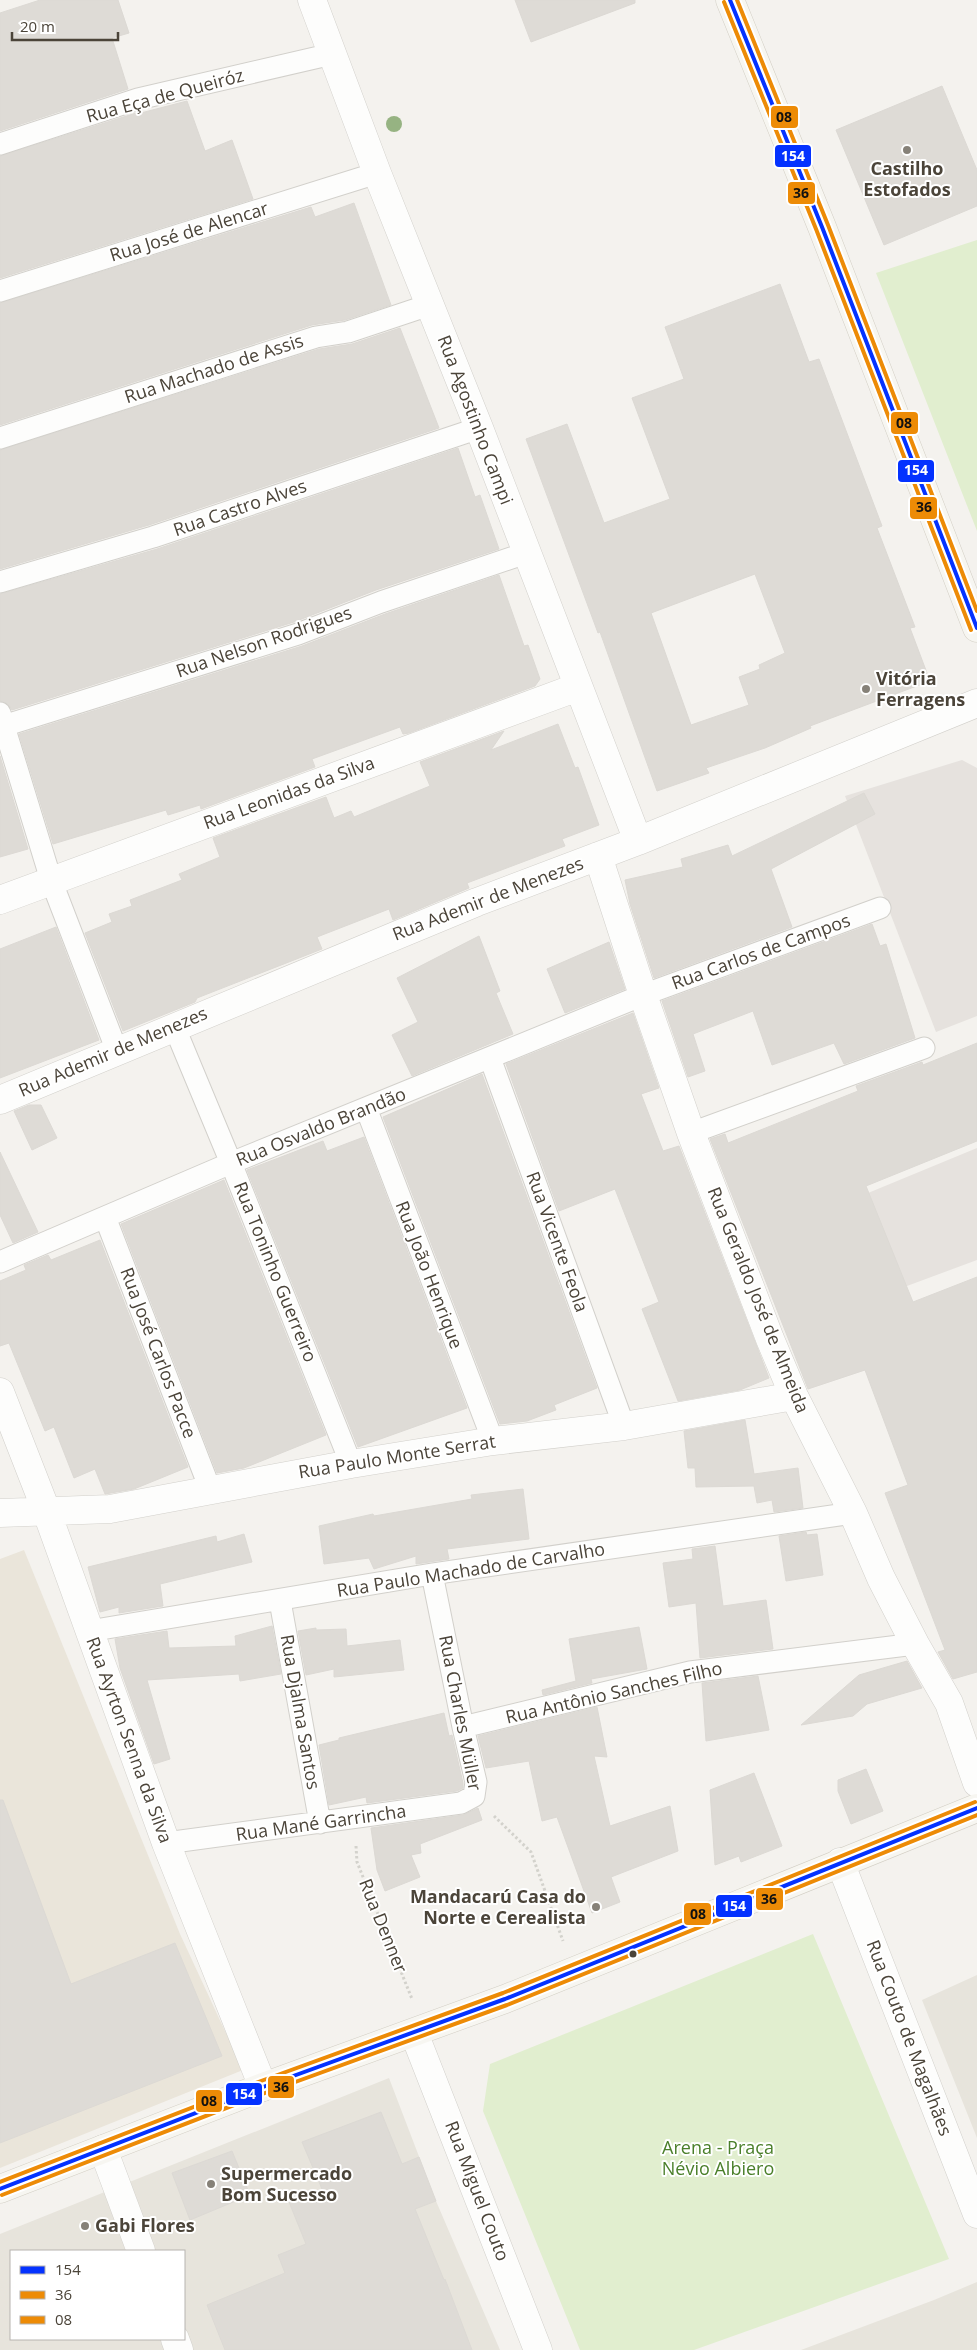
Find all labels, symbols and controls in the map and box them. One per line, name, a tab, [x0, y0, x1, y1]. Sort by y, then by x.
scale bar	[12, 10, 119, 42]
text: 20 m	[20, 16, 55, 36]
street label: Rua Eça de Queiróz	[83, 62, 246, 128]
line badge: 08	[770, 105, 799, 129]
text: 08	[776, 107, 792, 126]
line badge: 154	[774, 144, 812, 168]
marker: Castilho Estofados	[901, 144, 913, 156]
text: 154	[781, 146, 805, 165]
place label: Castilho Estofados	[863, 156, 951, 201]
line badge: 36	[787, 181, 816, 205]
text: 36	[793, 183, 809, 202]
street label: Rua José de Alencar	[106, 195, 272, 267]
street label: Rua Machado de Assis	[121, 328, 306, 408]
street label: Rua Agostinho Campi	[433, 332, 519, 508]
line badge: 08	[890, 411, 919, 435]
text: 08	[896, 413, 912, 432]
line badge: 154	[897, 459, 935, 483]
text: 154	[904, 460, 928, 479]
street label: Rua Castro Alves	[170, 473, 310, 541]
line badge: 36	[909, 496, 938, 520]
text: 36	[916, 497, 932, 516]
street label: Rua Nelson Rodrigues	[173, 600, 355, 682]
place label: Vitória Ferragens	[876, 666, 965, 711]
marker: Vitória Ferragens	[860, 683, 872, 695]
street label: Rua Leonidas da Silva	[200, 750, 378, 834]
street label: Rua Ademir de Menezes	[389, 851, 587, 946]
street label: Rua Carlos de Campos	[668, 908, 853, 995]
street label: Rua Ademir de Menezes	[15, 1000, 211, 1102]
street label: Rua Osvaldo Brandão	[232, 1081, 409, 1171]
street label: Rua Vicente Feola	[521, 1168, 594, 1315]
street label: Rua Toninho Guerreiro	[229, 1178, 323, 1365]
street label: Rua Geraldo José de Almeida	[703, 1183, 815, 1416]
street label: Rua João Henrique	[391, 1197, 469, 1352]
street label: Rua José Carlos Pacce	[115, 1264, 203, 1442]
street label: Rua Paulo Monte Serrat	[297, 1429, 497, 1483]
street label: Rua Paulo Machado de Carvalho	[335, 1536, 607, 1602]
street label: Rua Djalma Santos	[276, 1632, 326, 1791]
street label: Rua Ayrton Senna da Silva	[81, 1633, 178, 1846]
street label: Rua Charles Müller	[434, 1633, 488, 1793]
street label: Rua Antônio Sanches Filho	[503, 1655, 725, 1729]
street label: Rua Mané Garrincha	[234, 1798, 408, 1846]
street label: Rua Denner	[354, 1875, 414, 1977]
place label: Mandacarú Casa do Norte e Cerealista	[410, 1884, 586, 1929]
line badge: 36	[755, 1887, 784, 1911]
text: 36	[761, 1889, 777, 1908]
line badge: 154	[715, 1894, 753, 1918]
text: 154	[722, 1896, 746, 1915]
marker: Mandacarú Casa do Norte e Cerealista	[590, 1901, 602, 1913]
line badge: 08	[683, 1902, 712, 1926]
text: 08	[690, 1904, 706, 1923]
street label: Rua Couto de Magalhães	[861, 1936, 958, 2139]
unlabelled marker	[628, 1949, 638, 1959]
line badge: 36	[267, 2075, 295, 2099]
text: 36	[273, 2077, 289, 2096]
line badge: 154	[225, 2082, 263, 2106]
text: 154	[232, 2084, 256, 2103]
line badge: 08	[195, 2089, 223, 2113]
text: 08	[201, 2091, 217, 2110]
street label: Rua Miguel Couto	[440, 2117, 516, 2264]
park label: Arena - Praça Névio Albiero	[662, 2135, 774, 2180]
place label: Supermercado Bom Sucesso	[221, 2161, 352, 2206]
marker: Supermercado Bom Sucesso	[205, 2178, 217, 2190]
place label: Gabi Flores	[95, 2213, 195, 2237]
marker: Gabi Flores	[79, 2220, 91, 2232]
legend	[10, 2250, 185, 2340]
text: 154	[55, 2259, 81, 2279]
text: 36	[55, 2284, 72, 2304]
text: 08	[55, 2309, 72, 2329]

